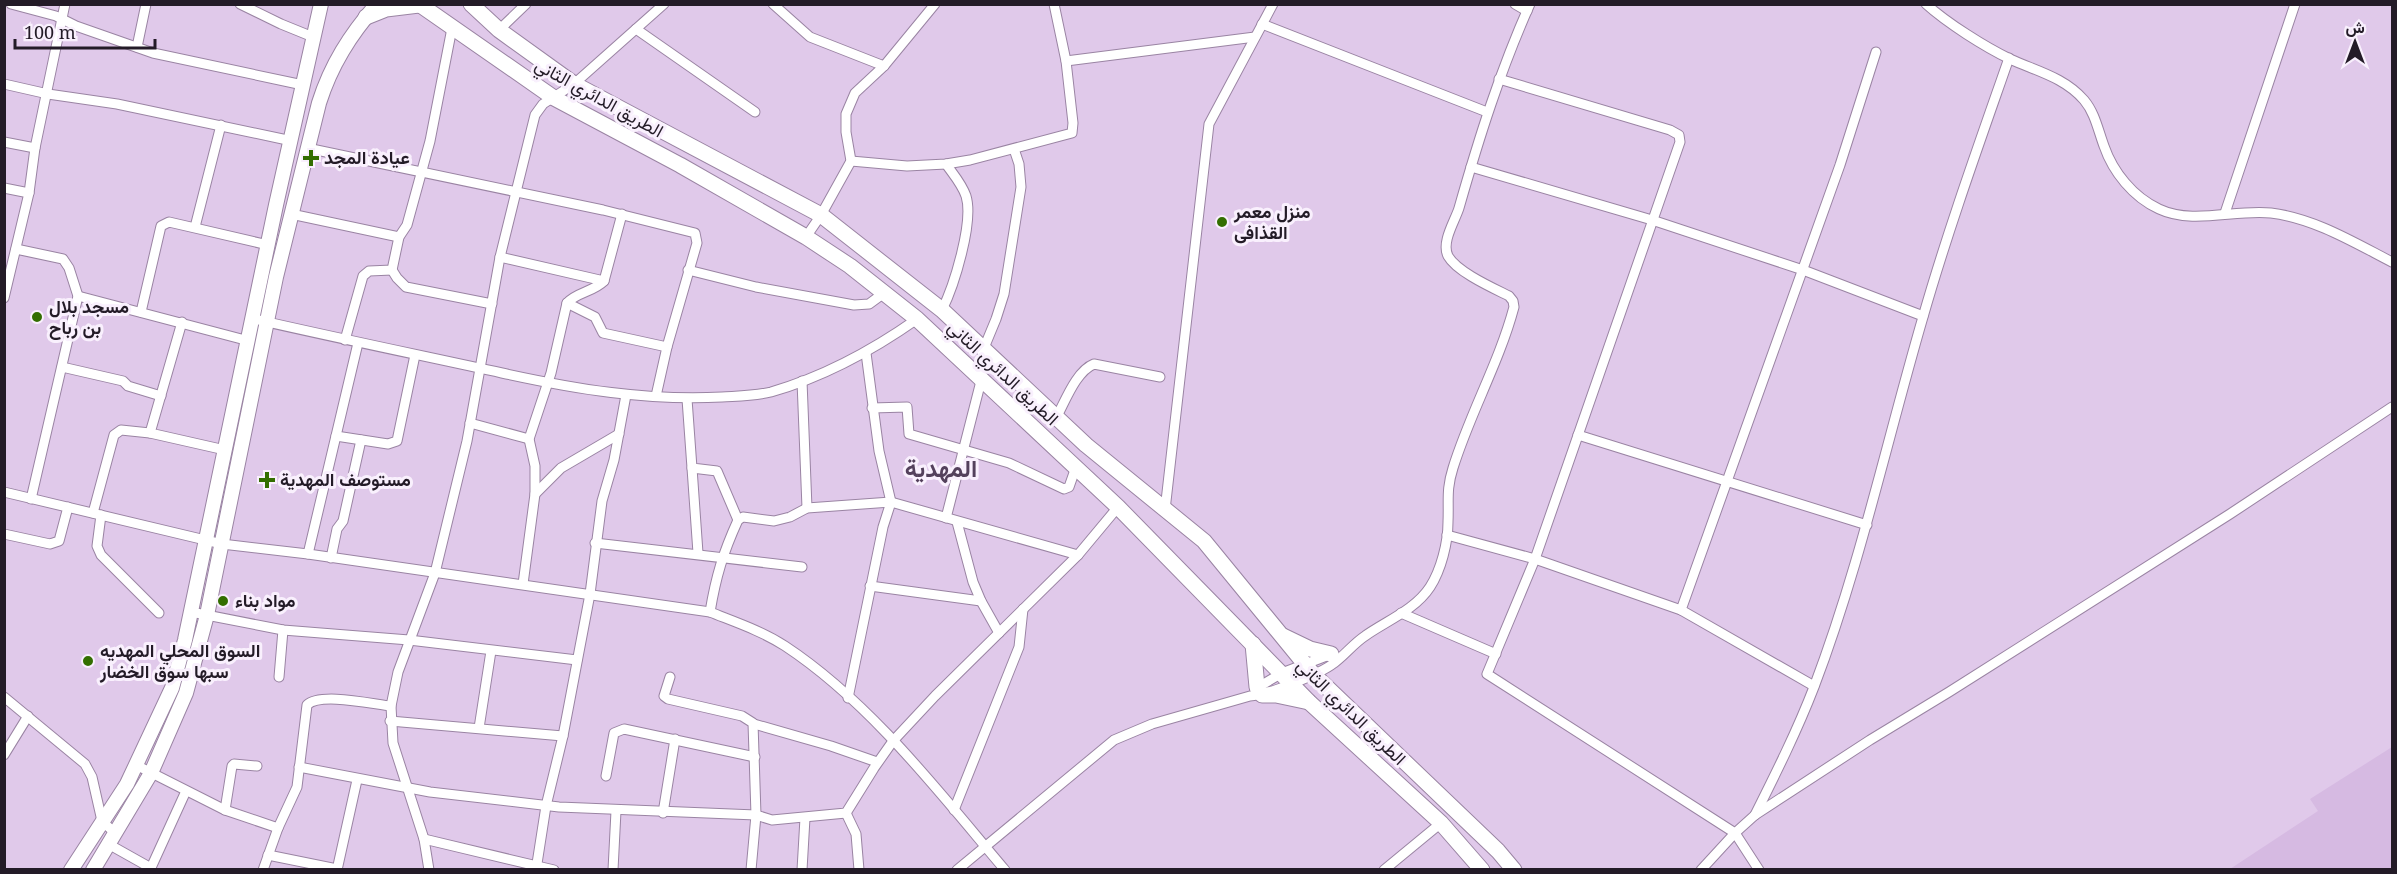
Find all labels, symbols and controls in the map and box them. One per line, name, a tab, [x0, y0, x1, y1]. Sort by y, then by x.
scale bar	[15, 12, 154, 50]
north arrow	[2325, 12, 2385, 72]
text: ش	[2345, 16, 2365, 38]
text: 100 m	[24, 20, 76, 44]
street label: الطريق الدائري الثاني	[529, 52, 668, 146]
place label: عيادة المجد	[324, 145, 410, 169]
marker: عيادة المجد	[302, 149, 320, 167]
place label: منزل معمر القذافى	[1233, 199, 1311, 244]
marker: منزل معمر القذافى	[1215, 215, 1229, 229]
place label: مسجد بلال بن رباح	[49, 294, 129, 340]
marker: مسجد بلال بن رباح	[30, 310, 44, 324]
street label: الطريق الدائري الثاني	[940, 315, 1064, 433]
district label: المهدية	[905, 451, 977, 484]
place label: مستوصف المهدية	[280, 467, 411, 491]
marker: مستوصف المهدية	[258, 471, 276, 489]
place label: مواد بناء	[235, 588, 296, 612]
marker: مواد بناء	[216, 594, 230, 608]
place label: السوق المحلي المهديه سبها سوق الخضار	[99, 638, 260, 683]
street label: الطريق الدائري الثاني	[1289, 653, 1412, 773]
marker: السوق المحلي المهديه سبها سوق الخضار	[81, 654, 95, 668]

